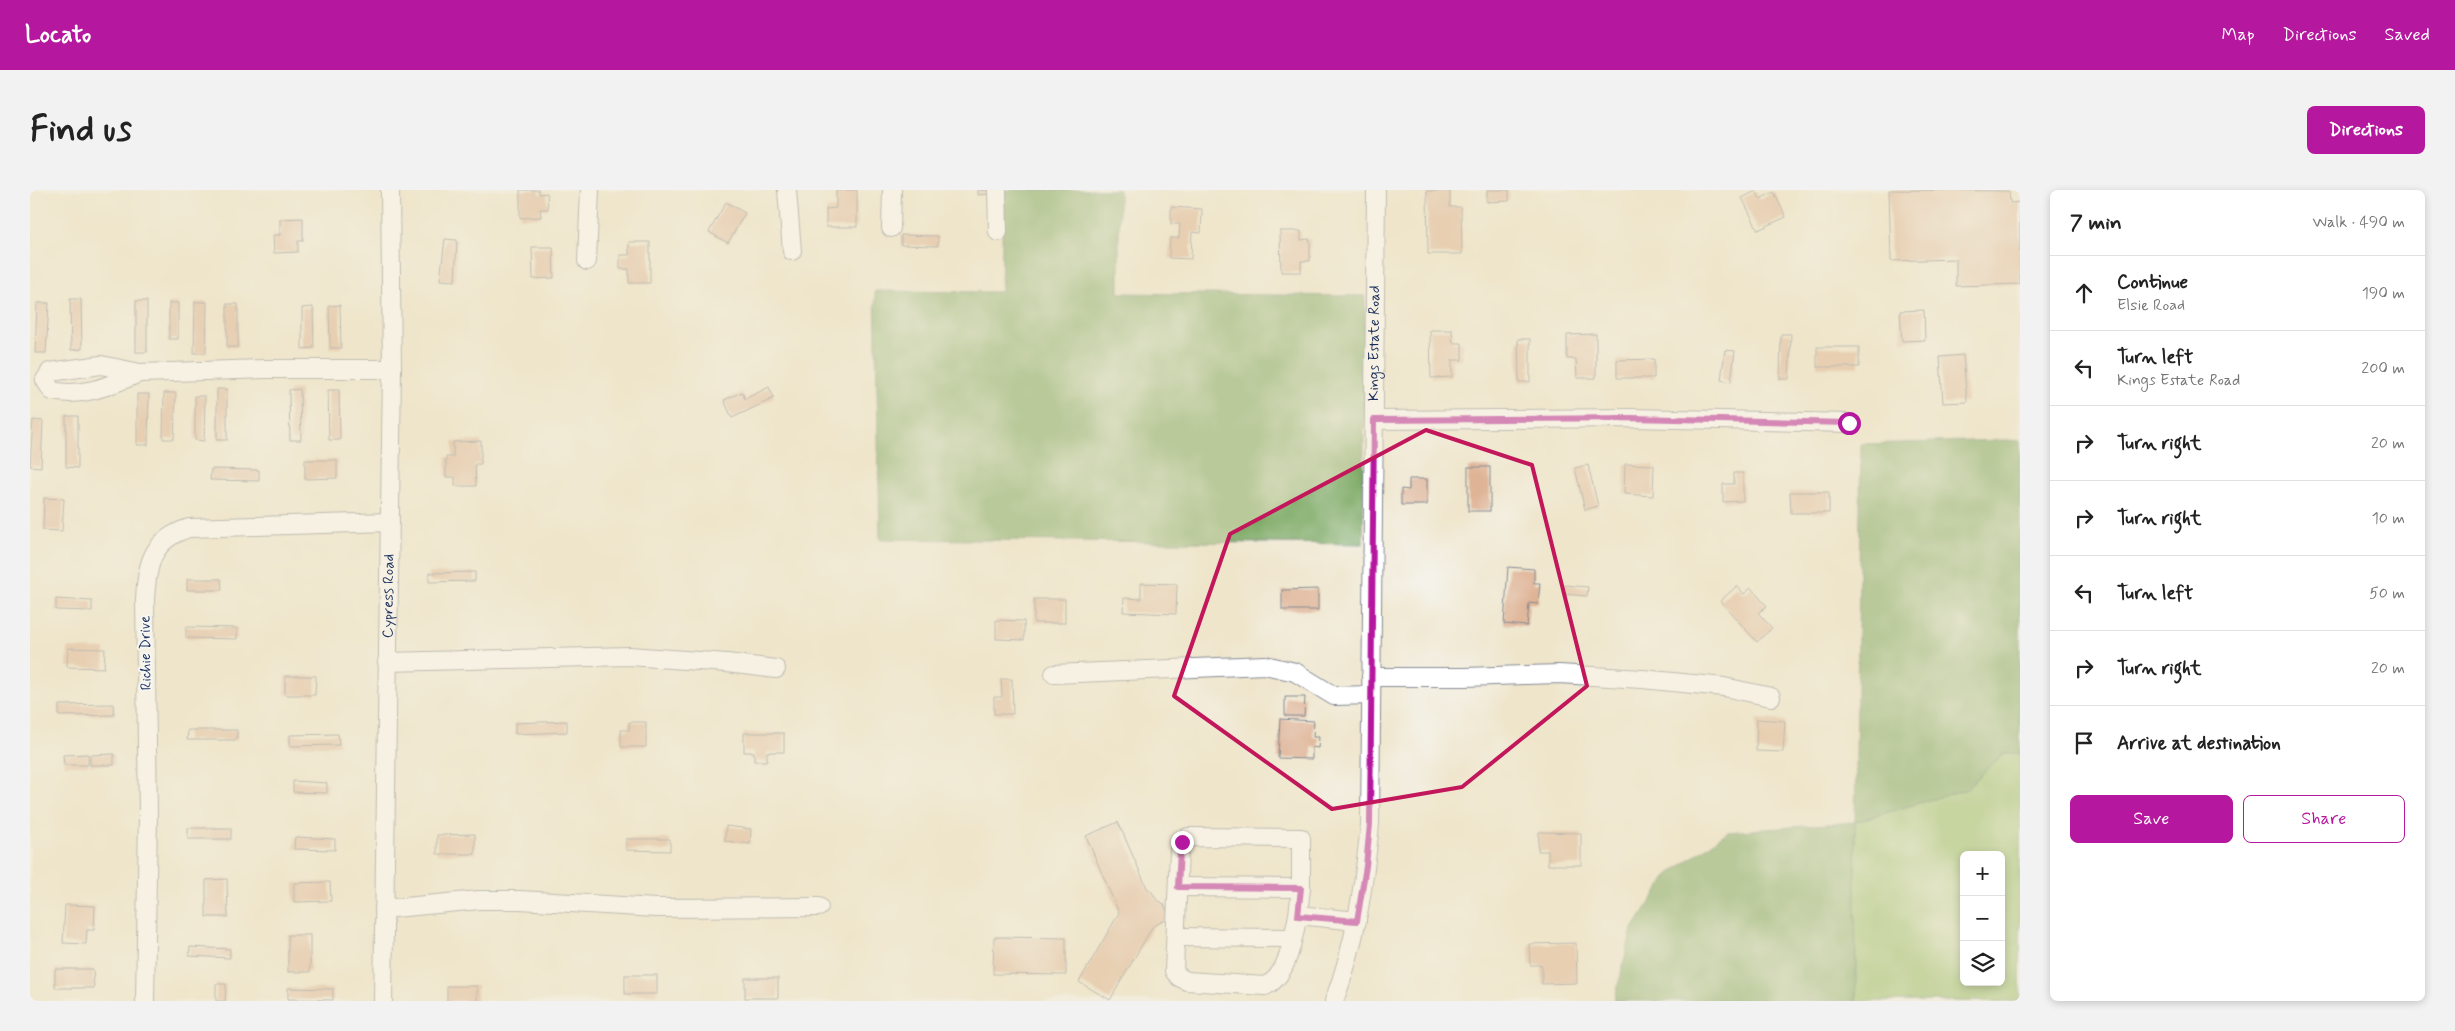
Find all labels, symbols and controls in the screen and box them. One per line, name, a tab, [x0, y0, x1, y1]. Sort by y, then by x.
text: Locato	[25, 20, 91, 51]
text: Map	[2222, 23, 2255, 47]
text: Directions	[2283, 23, 2357, 47]
text: Saved	[2385, 23, 2430, 47]
button: Directions	[2307, 106, 2425, 154]
text: Find us	[30, 107, 132, 153]
text: 7 min	[2070, 209, 2122, 237]
text: Walk · 490 m	[2313, 212, 2405, 233]
text: Continue	[2117, 270, 2188, 295]
icon: ahead	[2070, 279, 2098, 307]
text: 190 m	[2362, 283, 2405, 304]
street label: Kings Estate Road	[1364, 285, 1385, 401]
text: Elsie Road	[2117, 295, 2185, 316]
text: Turn left	[2117, 345, 2193, 370]
icon: left	[2070, 354, 2098, 382]
text: 200 m	[2361, 358, 2405, 379]
text: Kings Estate Road	[2117, 370, 2240, 391]
route start	[1838, 412, 1861, 435]
icon: right	[2070, 429, 2098, 457]
text: Turn right	[2117, 431, 2201, 456]
text: 20 m	[2371, 433, 2405, 454]
icon: right	[2070, 504, 2098, 532]
text: Turn right	[2117, 506, 2201, 531]
text: 10 m	[2372, 508, 2405, 529]
street label: Cypress Road	[378, 554, 399, 638]
icon: left	[2070, 579, 2098, 607]
text: Turn left	[2117, 581, 2193, 606]
text: 50 m	[2369, 583, 2405, 604]
street label: Richie Drive	[135, 615, 157, 691]
icon: right	[2070, 654, 2098, 682]
text: Turn right	[2117, 656, 2201, 681]
text: 20 m	[2371, 658, 2405, 679]
icon: arrive	[2070, 729, 2098, 757]
text: Arrive at destination	[2117, 731, 2281, 756]
button: Save	[2070, 795, 2233, 843]
button: Share	[2243, 795, 2405, 843]
route end	[1171, 831, 1194, 854]
map controls	[1960, 851, 2005, 986]
button: +	[1960, 851, 2005, 896]
button: −	[1960, 896, 2005, 941]
button: layers	[1960, 941, 2005, 986]

